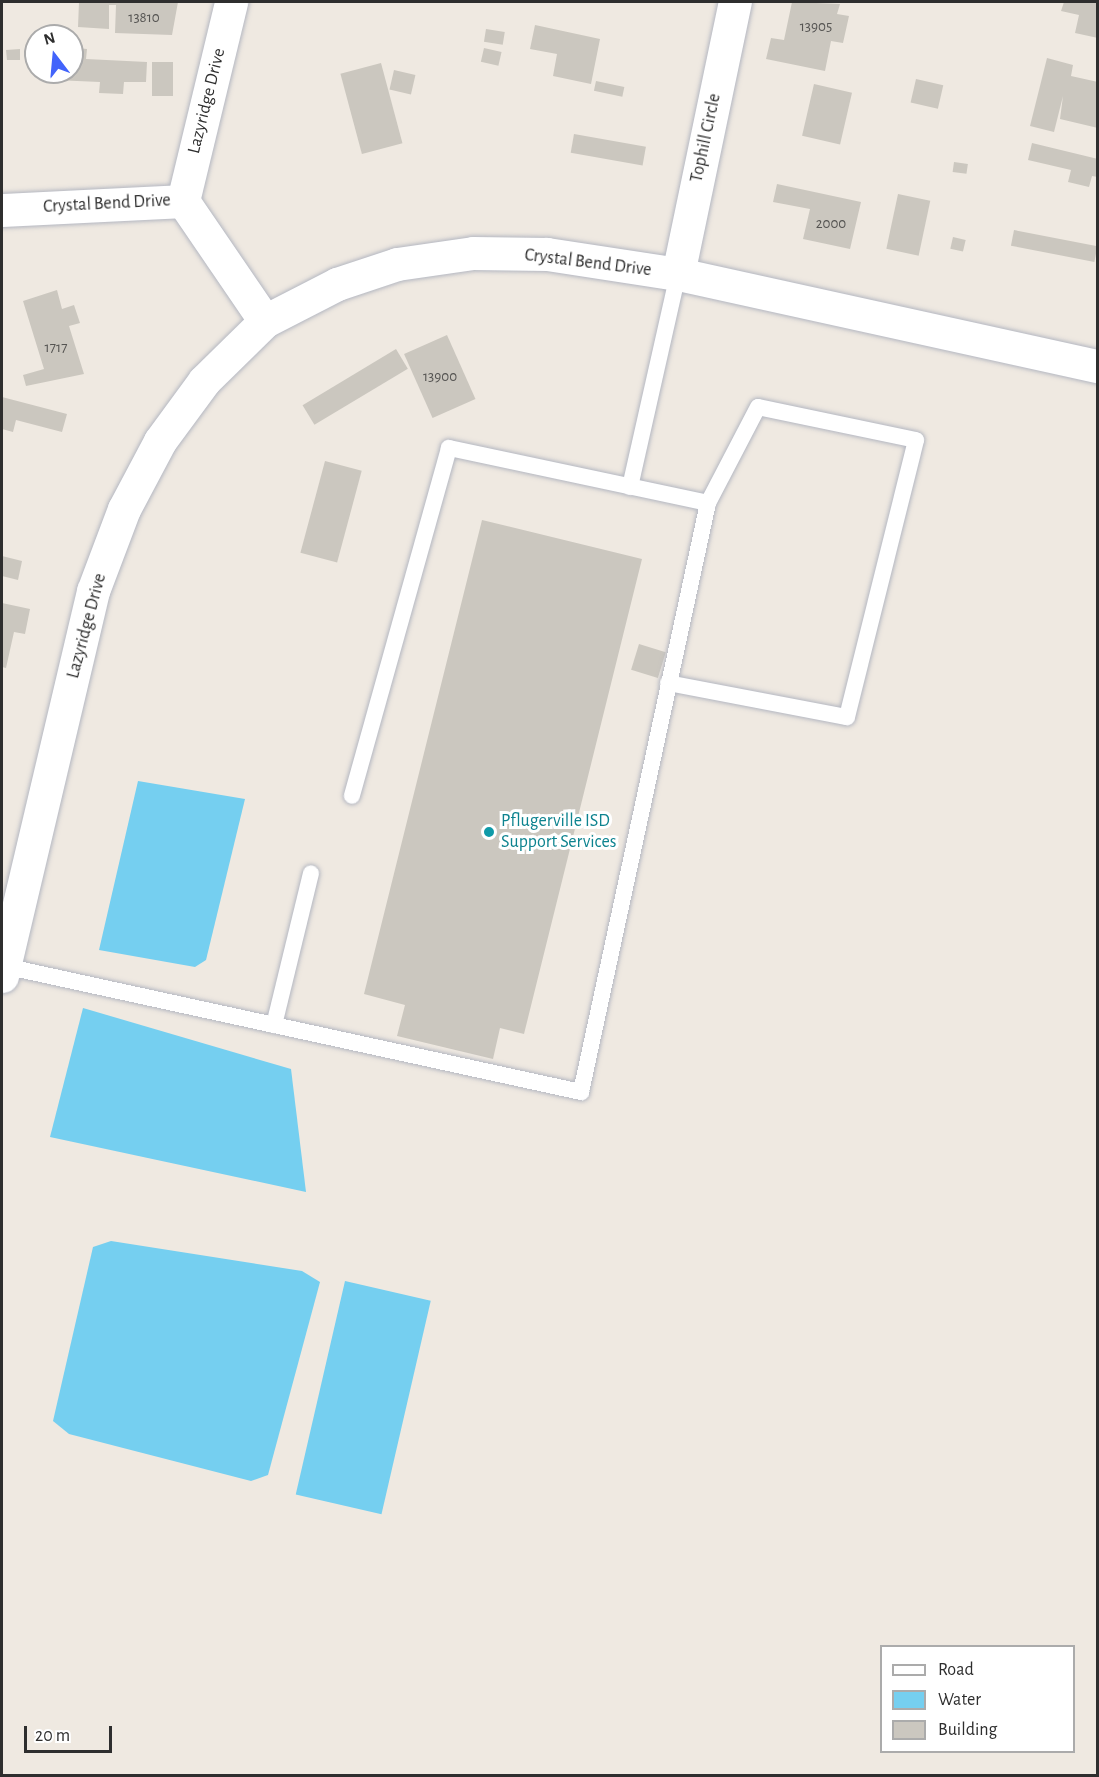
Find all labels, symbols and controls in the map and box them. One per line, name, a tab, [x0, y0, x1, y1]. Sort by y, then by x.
house number: 13810	[128, 9, 160, 27]
house number: 13905	[800, 18, 832, 36]
north arrow	[24, 24, 84, 84]
text: N	[42, 29, 57, 48]
street label: Lazyridge Drive	[183, 46, 231, 156]
street label: Tophill Circle	[686, 92, 726, 184]
street label: Crystal Bend Drive	[43, 190, 171, 218]
house number: 2000	[816, 215, 846, 233]
street label: Crystal Bend Drive	[523, 245, 653, 281]
house number: 1717	[45, 339, 67, 357]
house number: 13900	[423, 368, 457, 386]
street label: Lazyridge Drive	[63, 571, 111, 681]
place label: Pflugerville ISD Support Services	[501, 811, 617, 854]
marker: Pflugerville ISD Support Services	[482, 825, 496, 839]
legend	[880, 1645, 1075, 1753]
text: Road	[938, 1661, 974, 1679]
text: Water	[938, 1691, 981, 1709]
scale bar	[27, 1714, 116, 1752]
text: Building	[938, 1721, 997, 1739]
text: 20 m	[35, 1727, 70, 1745]

